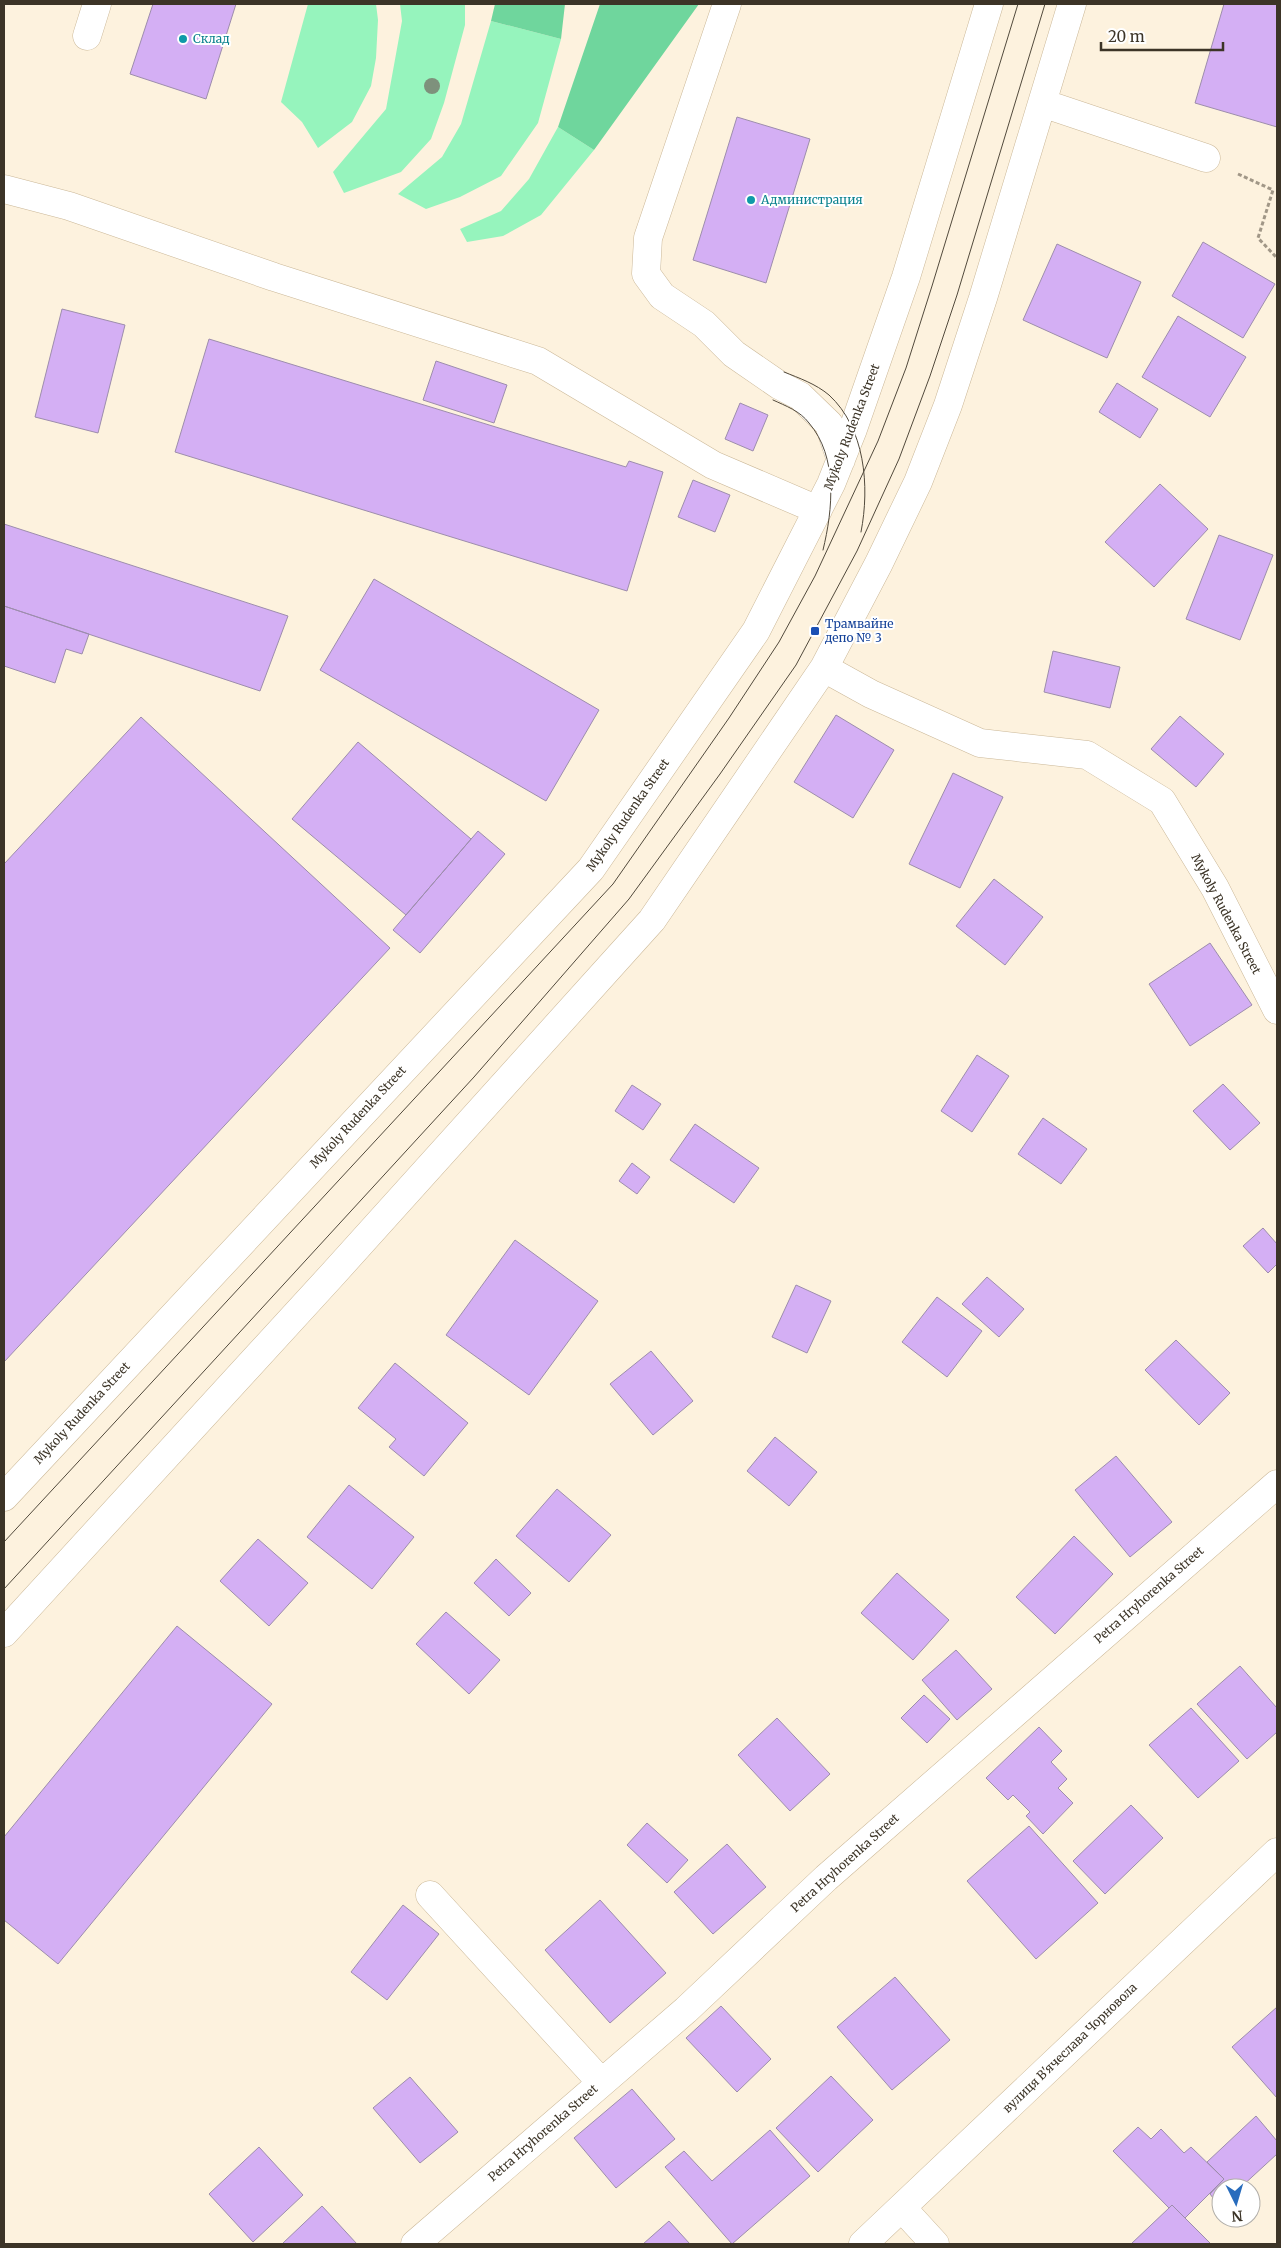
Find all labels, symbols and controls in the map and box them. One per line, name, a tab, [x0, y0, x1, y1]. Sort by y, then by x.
scale bar	[1101, 20, 1224, 52]
text: 20 m	[1108, 27, 1145, 46]
place label: Склад	[193, 31, 230, 46]
marker: Склад	[177, 33, 189, 45]
place label: Администрация	[760, 192, 863, 207]
marker: Администрация	[745, 194, 757, 206]
street label: Mykoly Rudenka Street	[821, 361, 883, 492]
place label: Трамвайне депо № 3	[824, 616, 893, 645]
marker: Трамвайне депо № 3	[809, 625, 821, 637]
street label: Mykoly Rudenka Street	[583, 755, 672, 874]
street label: Mykoly Rudenka Street	[1188, 851, 1265, 977]
street label: Mykoly Rudenka Street	[306, 1062, 409, 1171]
street label: Mykoly Rudenka Street	[30, 1358, 133, 1467]
street label: Petra Hryhorenka Street	[1091, 1543, 1207, 1646]
street label: Petra Hryhorenka Street	[788, 1810, 902, 1915]
street label: вулиця В'ячеслава Чорновола	[1000, 1979, 1140, 2116]
street label: Petra Hryhorenka Street	[485, 2081, 601, 2184]
north arrow	[1211, 2178, 1261, 2228]
text: N	[1231, 2207, 1243, 2225]

